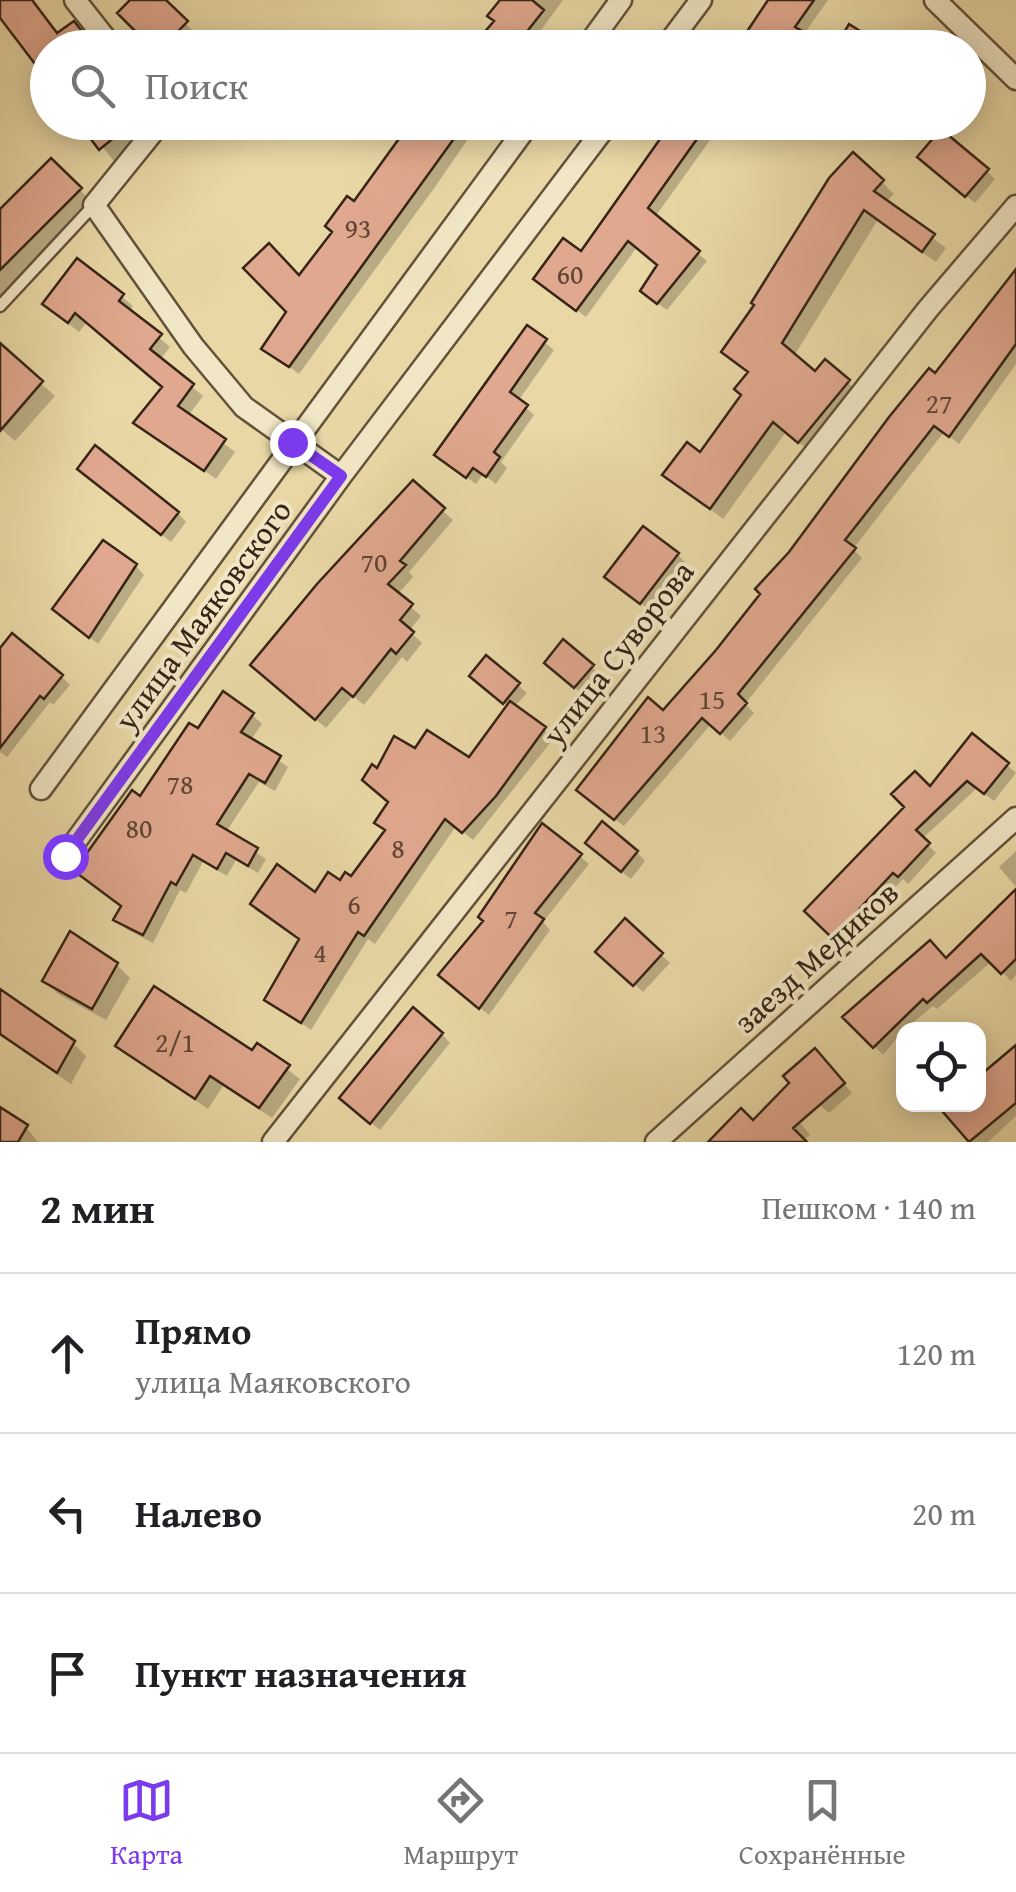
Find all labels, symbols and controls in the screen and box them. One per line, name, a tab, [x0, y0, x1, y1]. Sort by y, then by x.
search box	[30, 30, 986, 140]
text: Поиск	[145, 57, 248, 113]
icon: search	[65, 58, 120, 113]
house number: 93	[345, 207, 371, 248]
house number: 60	[557, 253, 583, 294]
house number: 27	[926, 382, 952, 423]
route end	[270, 420, 316, 466]
street label: улица Маяковского	[102, 489, 303, 741]
house number: 70	[361, 541, 387, 582]
street label: улица Суворова	[530, 550, 705, 756]
house number: 15	[699, 678, 725, 719]
house number: 13	[640, 712, 666, 753]
house number: 78	[167, 763, 193, 804]
house number: 80	[126, 807, 152, 848]
house number: 8	[391, 827, 405, 868]
route start	[43, 834, 89, 880]
street label: заезд Медиков	[723, 870, 909, 1044]
house number: 6	[347, 883, 361, 924]
house number: 7	[504, 897, 518, 938]
house number: 4	[313, 931, 327, 972]
house number: 2/1	[155, 1021, 195, 1062]
map controls	[896, 1022, 986, 1112]
button: locate	[896, 1022, 986, 1112]
text: 2 мин	[40, 1177, 155, 1238]
text: Пешком · 140 m	[761, 1184, 976, 1231]
text: Прямо	[135, 1302, 251, 1358]
icon: ahead	[40, 1326, 95, 1381]
text: 120 m	[897, 1330, 976, 1377]
text: улица Маяковского	[135, 1358, 411, 1405]
text: Налево	[135, 1485, 262, 1541]
icon: left	[40, 1486, 95, 1541]
text: 20 m	[912, 1490, 976, 1537]
text: Пункт назначения	[135, 1645, 467, 1701]
icon: arrive	[40, 1646, 95, 1701]
tab: Карта	[110, 1773, 183, 1874]
tab: Маршрут	[404, 1773, 518, 1874]
tab: Сохранённые	[739, 1773, 906, 1874]

